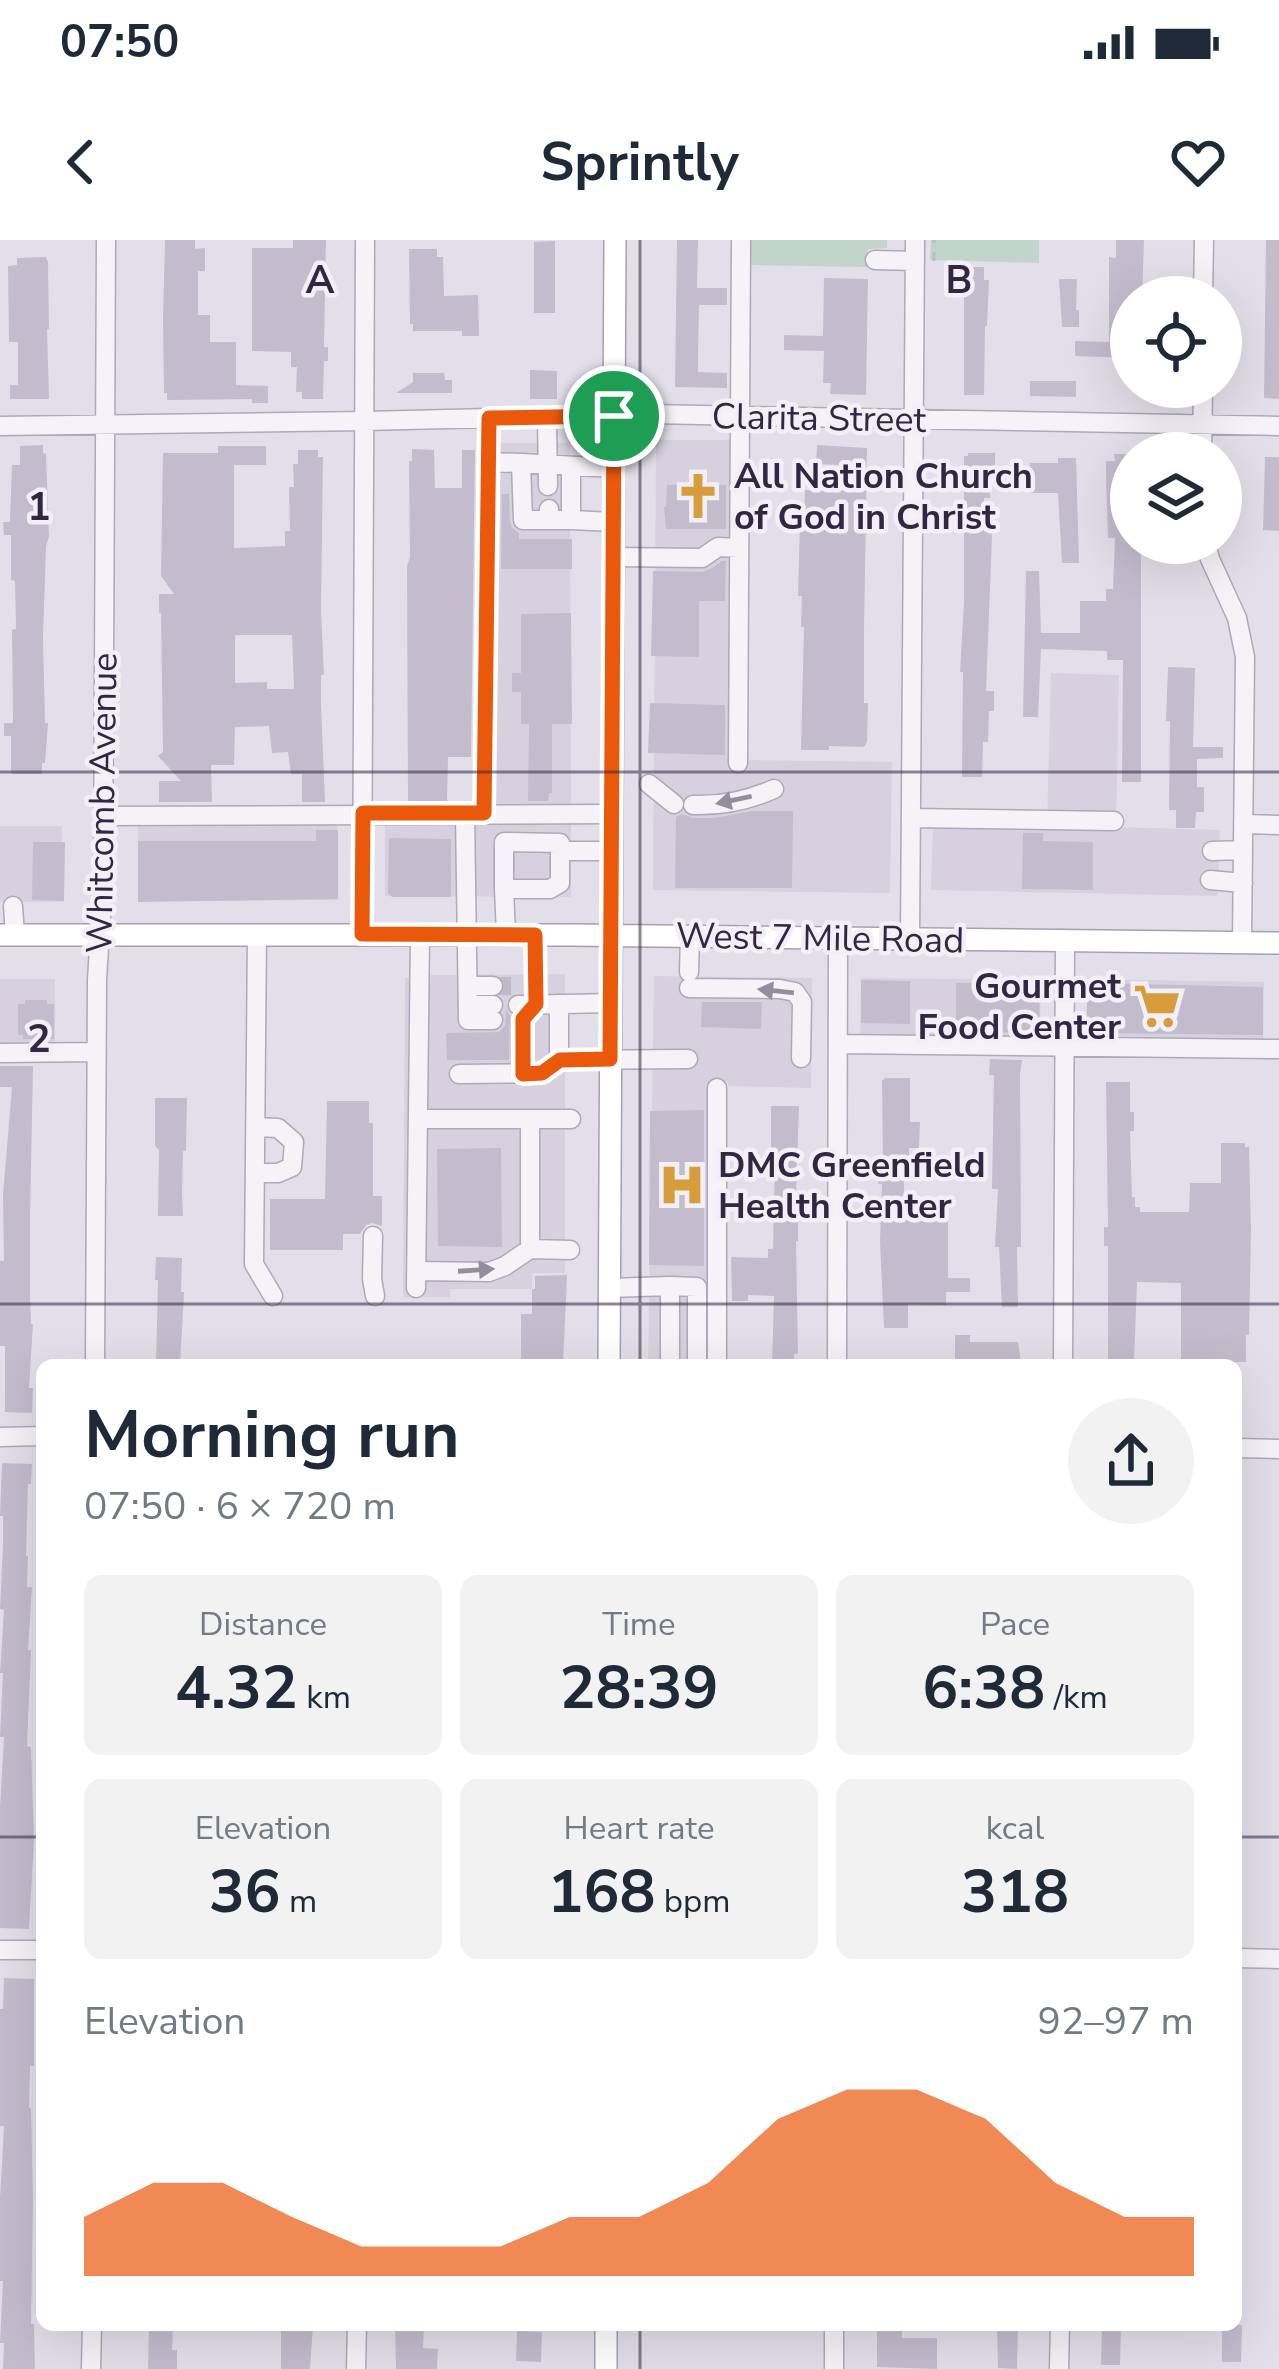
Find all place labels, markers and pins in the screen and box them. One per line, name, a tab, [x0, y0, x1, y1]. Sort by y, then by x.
pin	[563, 365, 665, 467]
place label: All Nation Church of God in Christ	[734, 452, 1033, 542]
church icon: All Nation Church of God in Christ	[673, 471, 723, 521]
place label: Gourmet Food Center	[918, 962, 1121, 1052]
supermarket icon: Gourmet Food Center	[1132, 981, 1182, 1031]
place label: DMC Greenfield Health Center	[718, 1141, 986, 1231]
hospital icon: DMC Greenfield Health Center	[657, 1160, 707, 1210]

